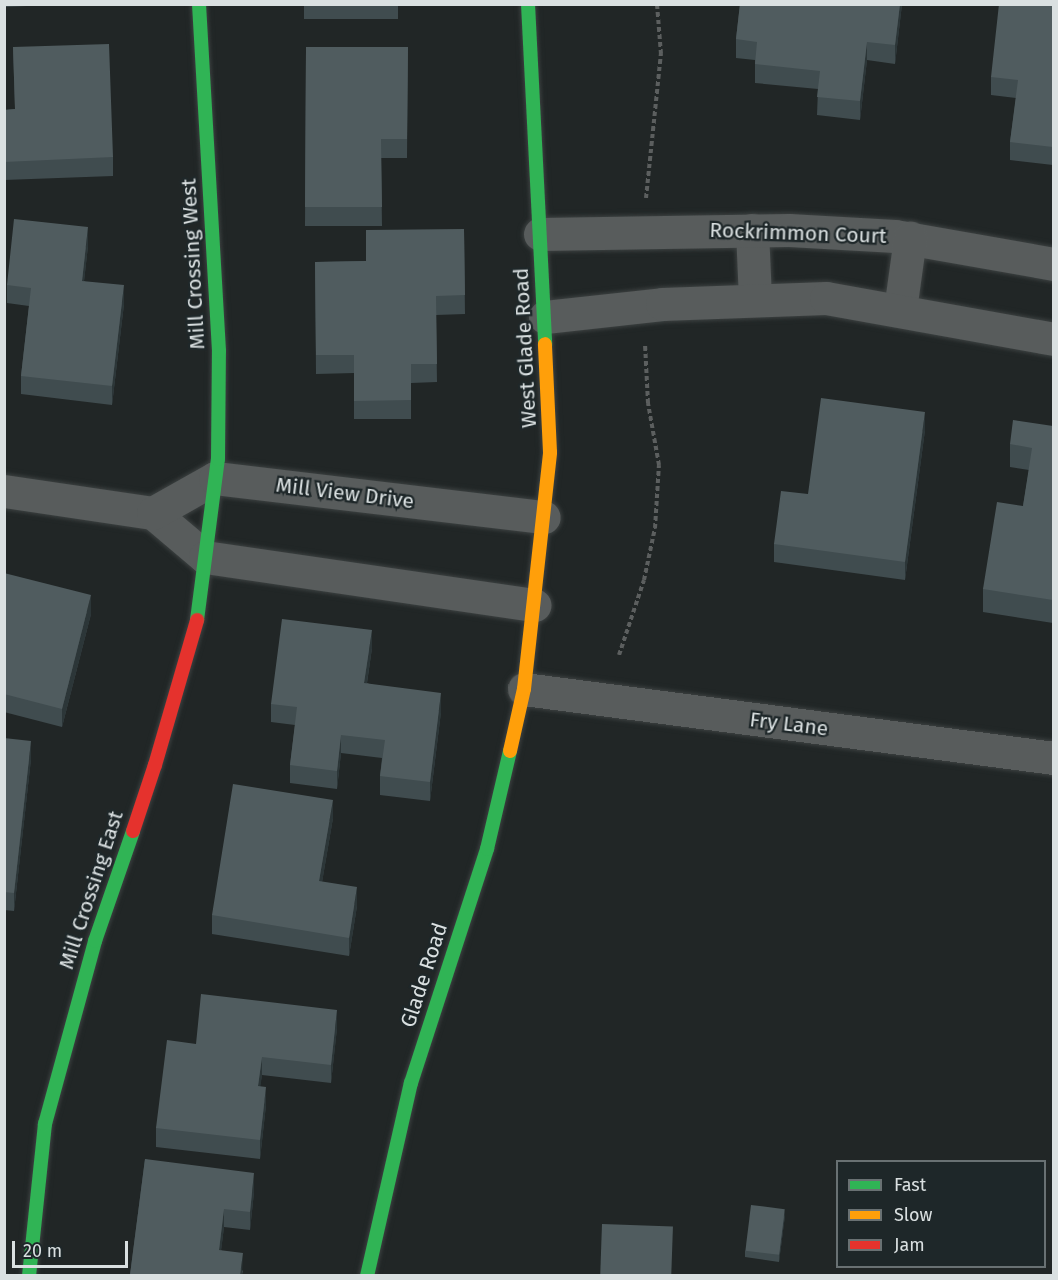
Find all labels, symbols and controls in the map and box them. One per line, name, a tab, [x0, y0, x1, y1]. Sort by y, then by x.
street label: Mill Crossing West	[176, 178, 210, 350]
street label: Rockrimmon Court	[709, 217, 887, 249]
street label: West Glade Road	[508, 267, 542, 429]
street label: Mill View Drive	[274, 472, 416, 514]
street label: Fry Lane	[748, 707, 830, 741]
street label: Mill Crossing East	[54, 808, 128, 972]
street label: Glade Road	[395, 919, 453, 1031]
legend	[836, 1160, 1046, 1268]
text: Fast	[894, 1174, 926, 1196]
text: Slow	[894, 1204, 932, 1226]
scale bar	[15, 1229, 130, 1267]
text: Jam	[894, 1234, 925, 1256]
text: 20 m	[23, 1240, 62, 1262]

